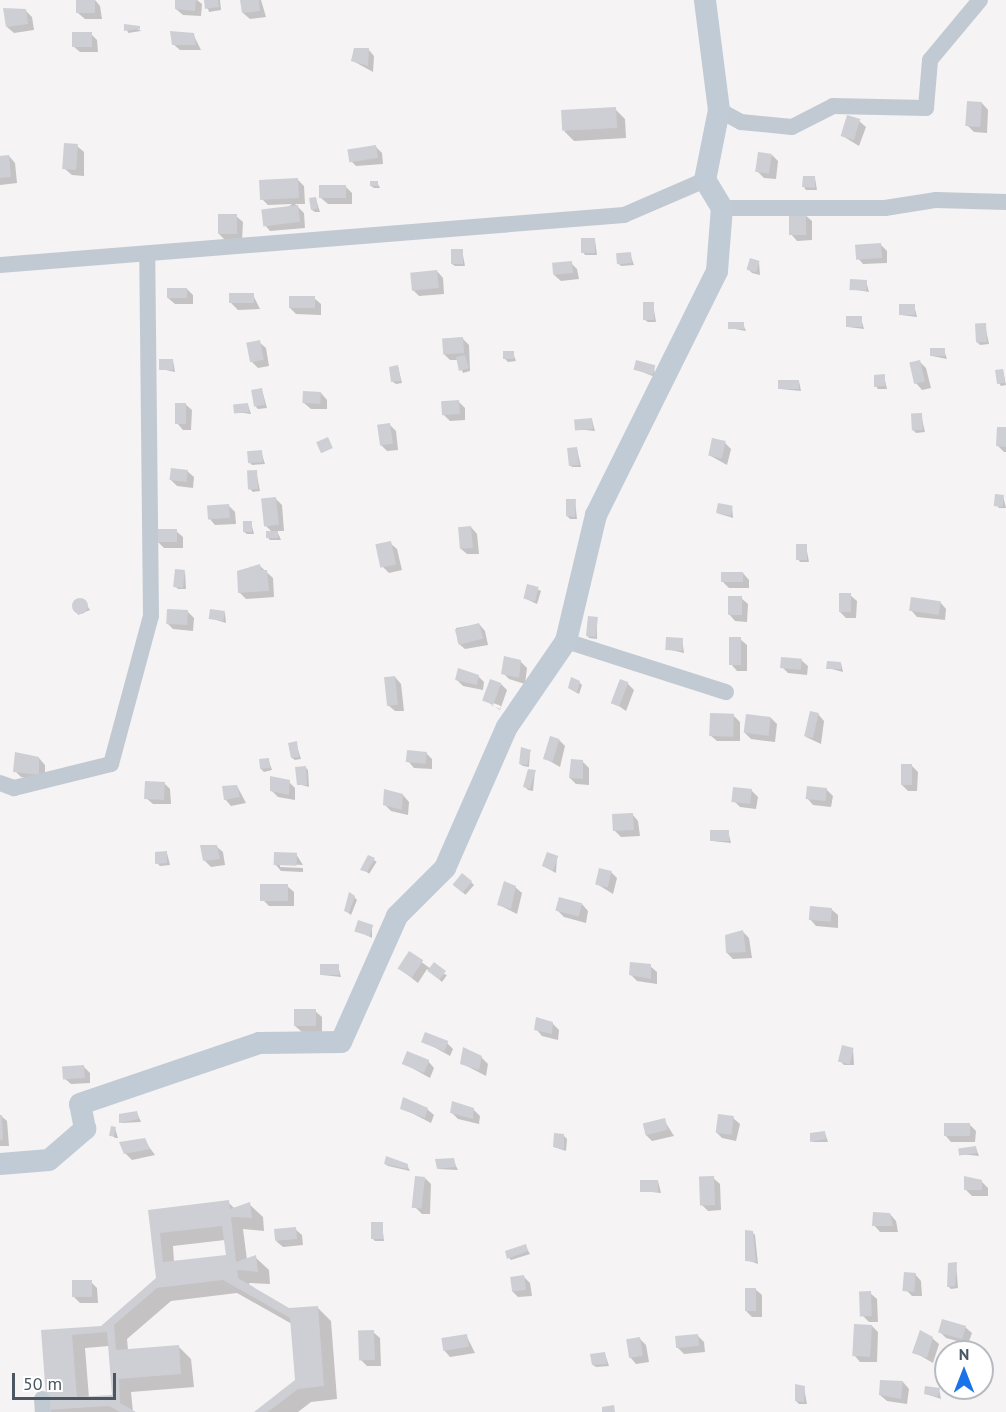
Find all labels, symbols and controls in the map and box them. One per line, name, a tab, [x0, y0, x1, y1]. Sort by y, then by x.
north arrow	[934, 1340, 994, 1400]
text: N	[959, 1344, 969, 1364]
scale bar	[15, 1361, 118, 1399]
text: 50 m	[23, 1372, 62, 1395]

